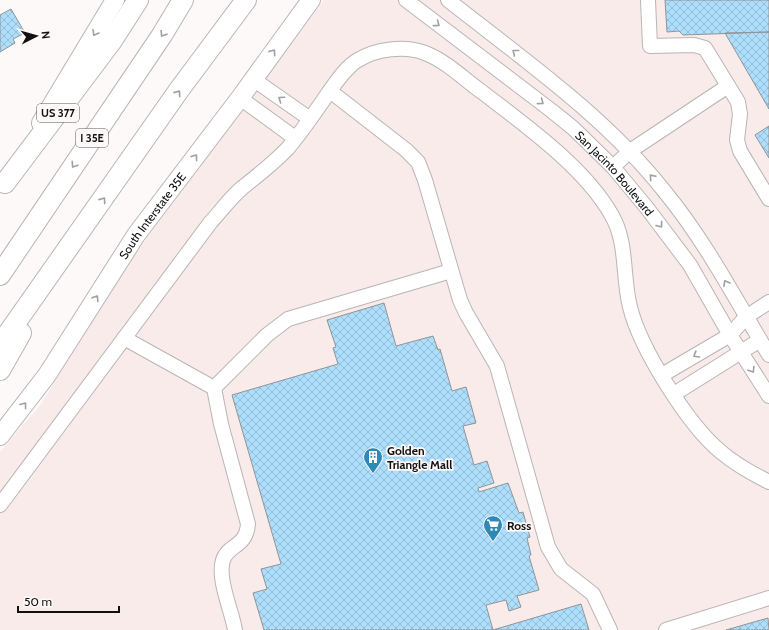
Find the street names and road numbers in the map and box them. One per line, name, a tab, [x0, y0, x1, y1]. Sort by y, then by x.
road number: US 377	[37, 104, 79, 122]
street label: San Jacinto Boulevard	[573, 127, 657, 218]
road number: I 35E	[76, 129, 108, 147]
street label: South Interstate 35E	[115, 169, 189, 262]

